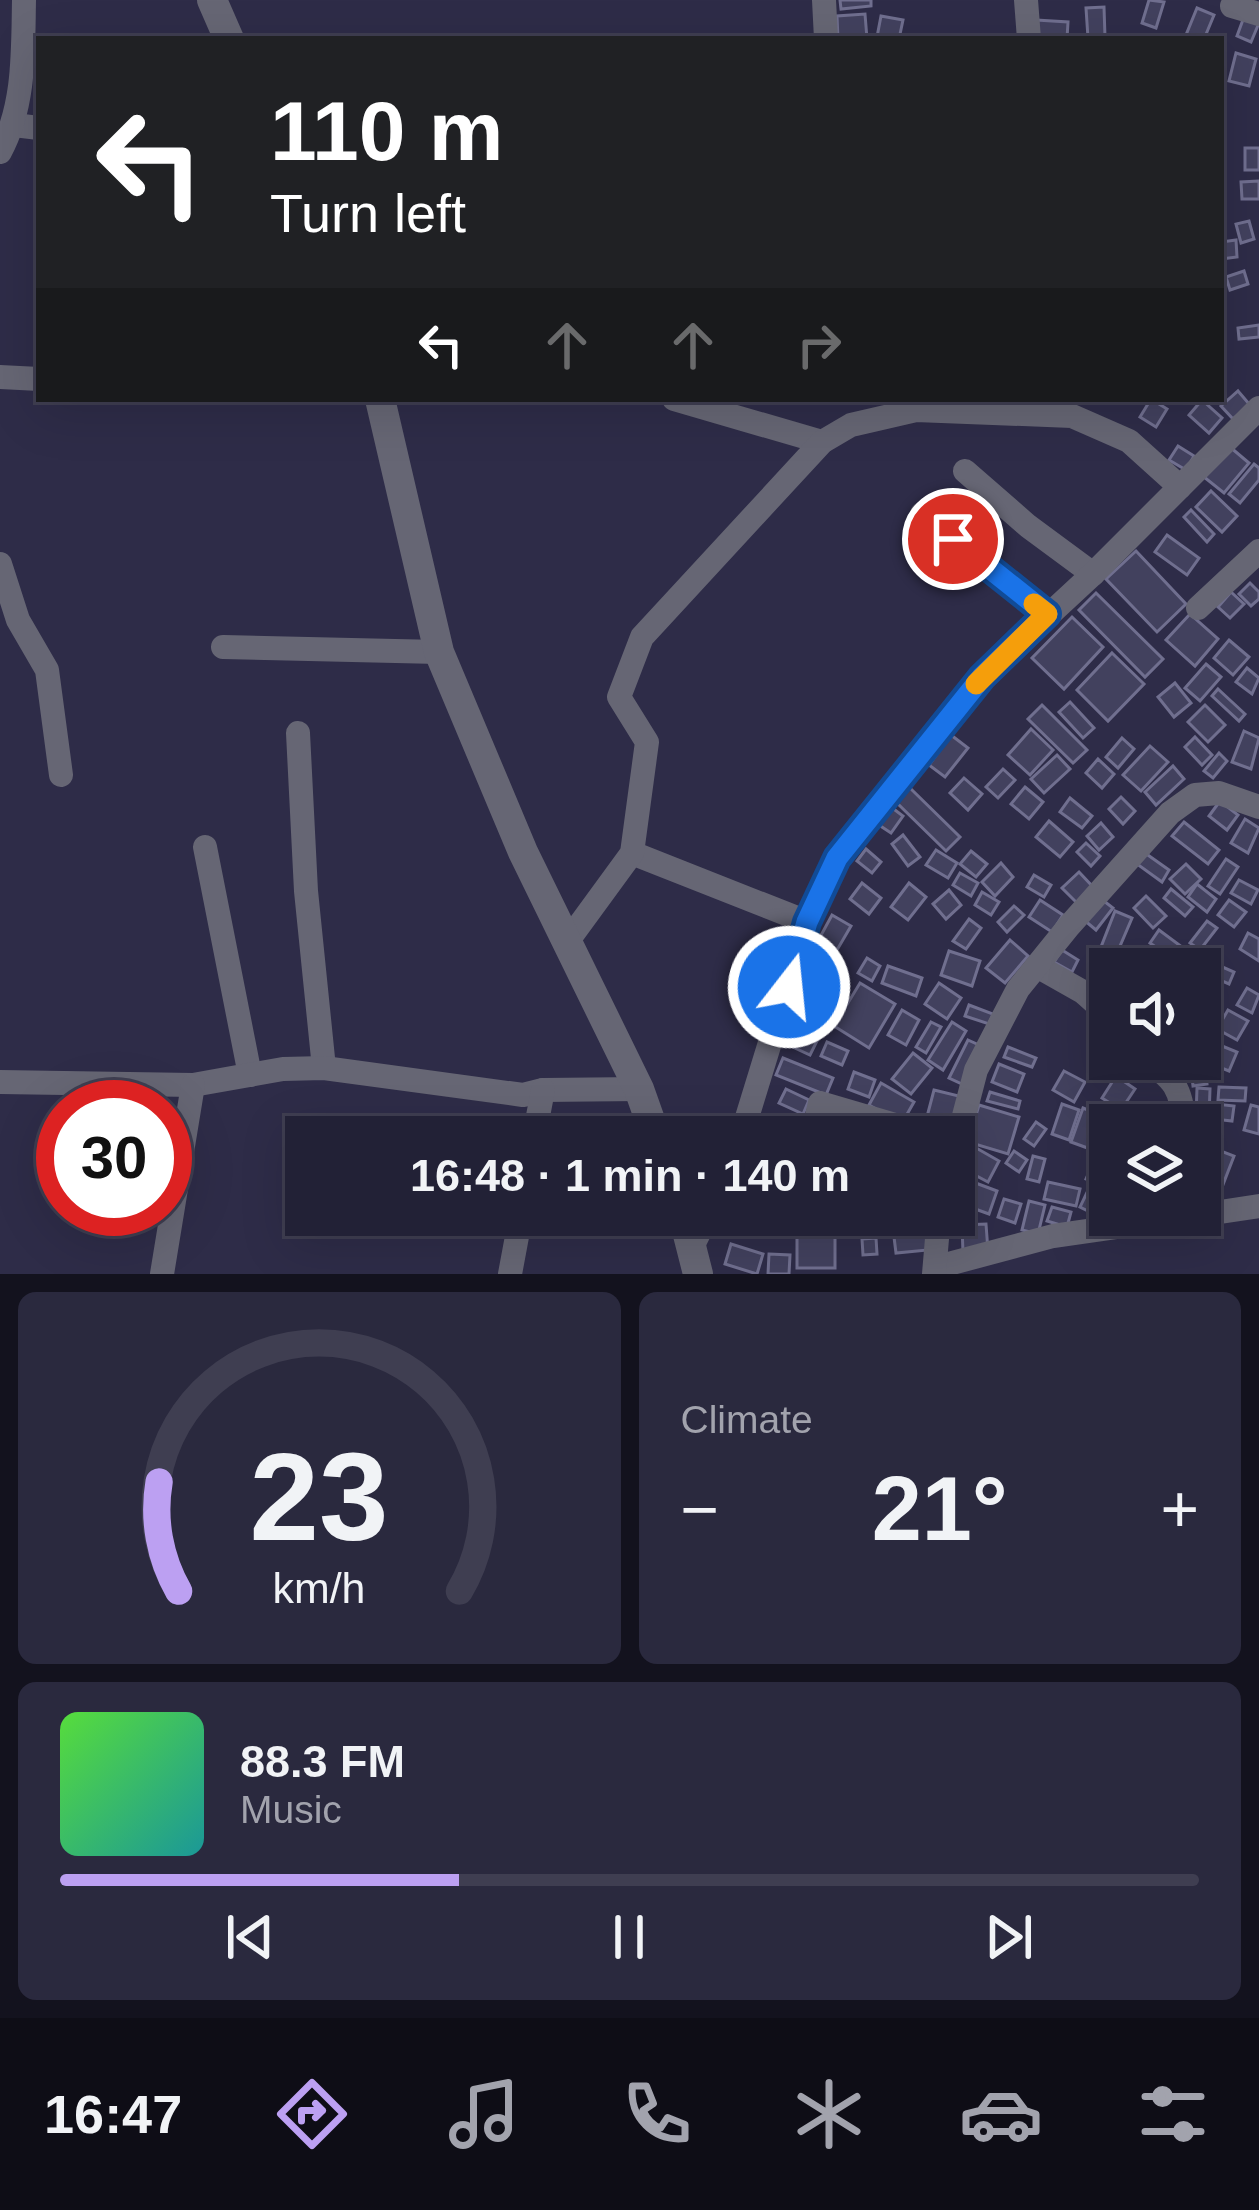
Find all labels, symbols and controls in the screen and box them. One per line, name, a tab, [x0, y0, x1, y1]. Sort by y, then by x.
icon: left	[72, 84, 228, 240]
text: 110 m	[270, 84, 504, 178]
text: Turn left	[270, 183, 466, 243]
icon: left	[408, 312, 474, 378]
icon: ahead	[534, 312, 600, 378]
icon: ahead	[660, 312, 726, 378]
icon: right	[786, 312, 852, 378]
pin	[902, 488, 1004, 590]
icon: arrive	[920, 506, 986, 572]
position arrow	[726, 924, 852, 1050]
map controls	[1089, 948, 1221, 1236]
button: sound	[1089, 948, 1221, 1080]
speed limit sign: 30	[36, 1080, 192, 1236]
button: layers	[1089, 1104, 1221, 1236]
text: 16:48 · 1 min · 140 m	[410, 1150, 850, 1201]
text: Climate	[681, 1398, 813, 1441]
text: 23	[250, 1427, 389, 1566]
text: 21°	[872, 1459, 1008, 1559]
text: −	[681, 1472, 719, 1546]
text: +	[1160, 1472, 1199, 1546]
text: km/h	[273, 1564, 366, 1612]
text: 88.3 FM	[240, 1736, 405, 1787]
text: Music	[240, 1788, 342, 1831]
icon: previous	[217, 1904, 283, 1970]
icon: pause	[596, 1904, 662, 1970]
icon: next	[976, 1904, 1042, 1970]
icon: directions	[270, 2072, 354, 2156]
icon: music	[442, 2072, 526, 2156]
icon: phone	[615, 2072, 699, 2156]
icon: climate	[787, 2072, 871, 2156]
icon: car	[959, 2072, 1043, 2156]
icon: filters	[1131, 2072, 1215, 2156]
text: 16:47	[44, 2084, 182, 2144]

